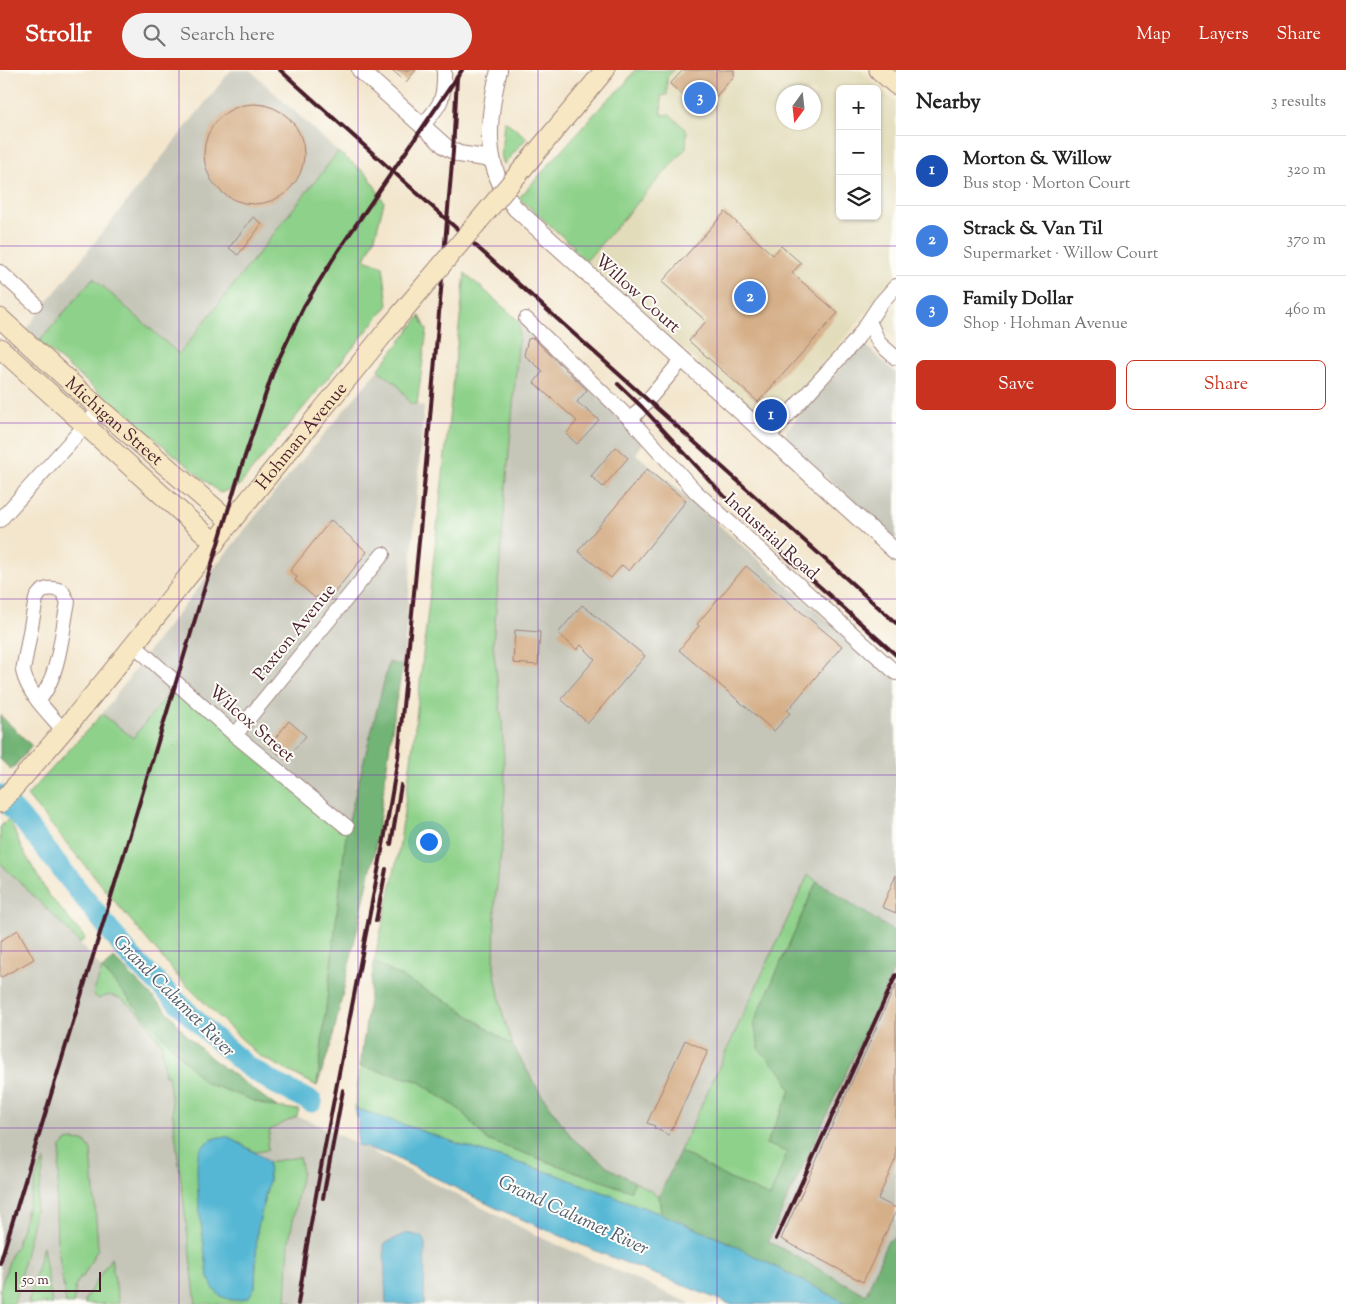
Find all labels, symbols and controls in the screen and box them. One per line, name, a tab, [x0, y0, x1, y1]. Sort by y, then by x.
search box	[122, 13, 472, 58]
text: Strollr	[25, 18, 92, 52]
icon: search	[140, 21, 168, 49]
text: Search here	[180, 22, 275, 49]
text: Map	[1136, 22, 1171, 48]
text: Layers	[1199, 22, 1249, 48]
text: Share	[1277, 22, 1321, 48]
pin: 3	[684, 79, 716, 117]
north arrow	[776, 85, 821, 130]
map controls	[836, 85, 881, 220]
button: +	[836, 85, 881, 130]
text: Nearby	[916, 88, 981, 118]
text: 3 results	[1271, 91, 1326, 114]
button: −	[836, 130, 881, 175]
text: Morton & Willow	[963, 146, 1112, 173]
text: 1	[929, 159, 935, 182]
text: 320 m	[1287, 159, 1326, 182]
text: Bus stop · Morton Court	[963, 173, 1130, 196]
button: layers	[836, 175, 881, 220]
text: Strack & Van Til	[963, 216, 1103, 243]
text: 2	[928, 229, 936, 252]
text: 370 m	[1287, 229, 1326, 252]
text: Supermarket · Willow Court	[963, 243, 1158, 266]
street label: Willow Court	[588, 249, 685, 340]
pin: 2	[734, 278, 766, 316]
text: Family Dollar	[963, 286, 1073, 313]
text: 3	[929, 299, 935, 322]
text: 460 m	[1285, 299, 1326, 322]
text: Shop · Hohman Avenue	[963, 313, 1128, 336]
button: Save	[916, 360, 1116, 410]
button: Share	[1126, 360, 1326, 410]
street label: Michigan Street	[58, 372, 168, 473]
street label: Hohman Avenue	[251, 378, 355, 496]
pin: 1	[755, 396, 787, 434]
street label: Industrial Road	[718, 488, 824, 587]
street label: Paxton Avenue	[248, 579, 343, 687]
street label: Wilcox Street	[202, 680, 300, 769]
your location	[416, 829, 442, 855]
water label: Grand Calumet River	[106, 929, 241, 1064]
water label: Grand Calumet River	[493, 1170, 653, 1263]
scale bar	[15, 1269, 101, 1292]
text: 50 m	[22, 1271, 49, 1291]

